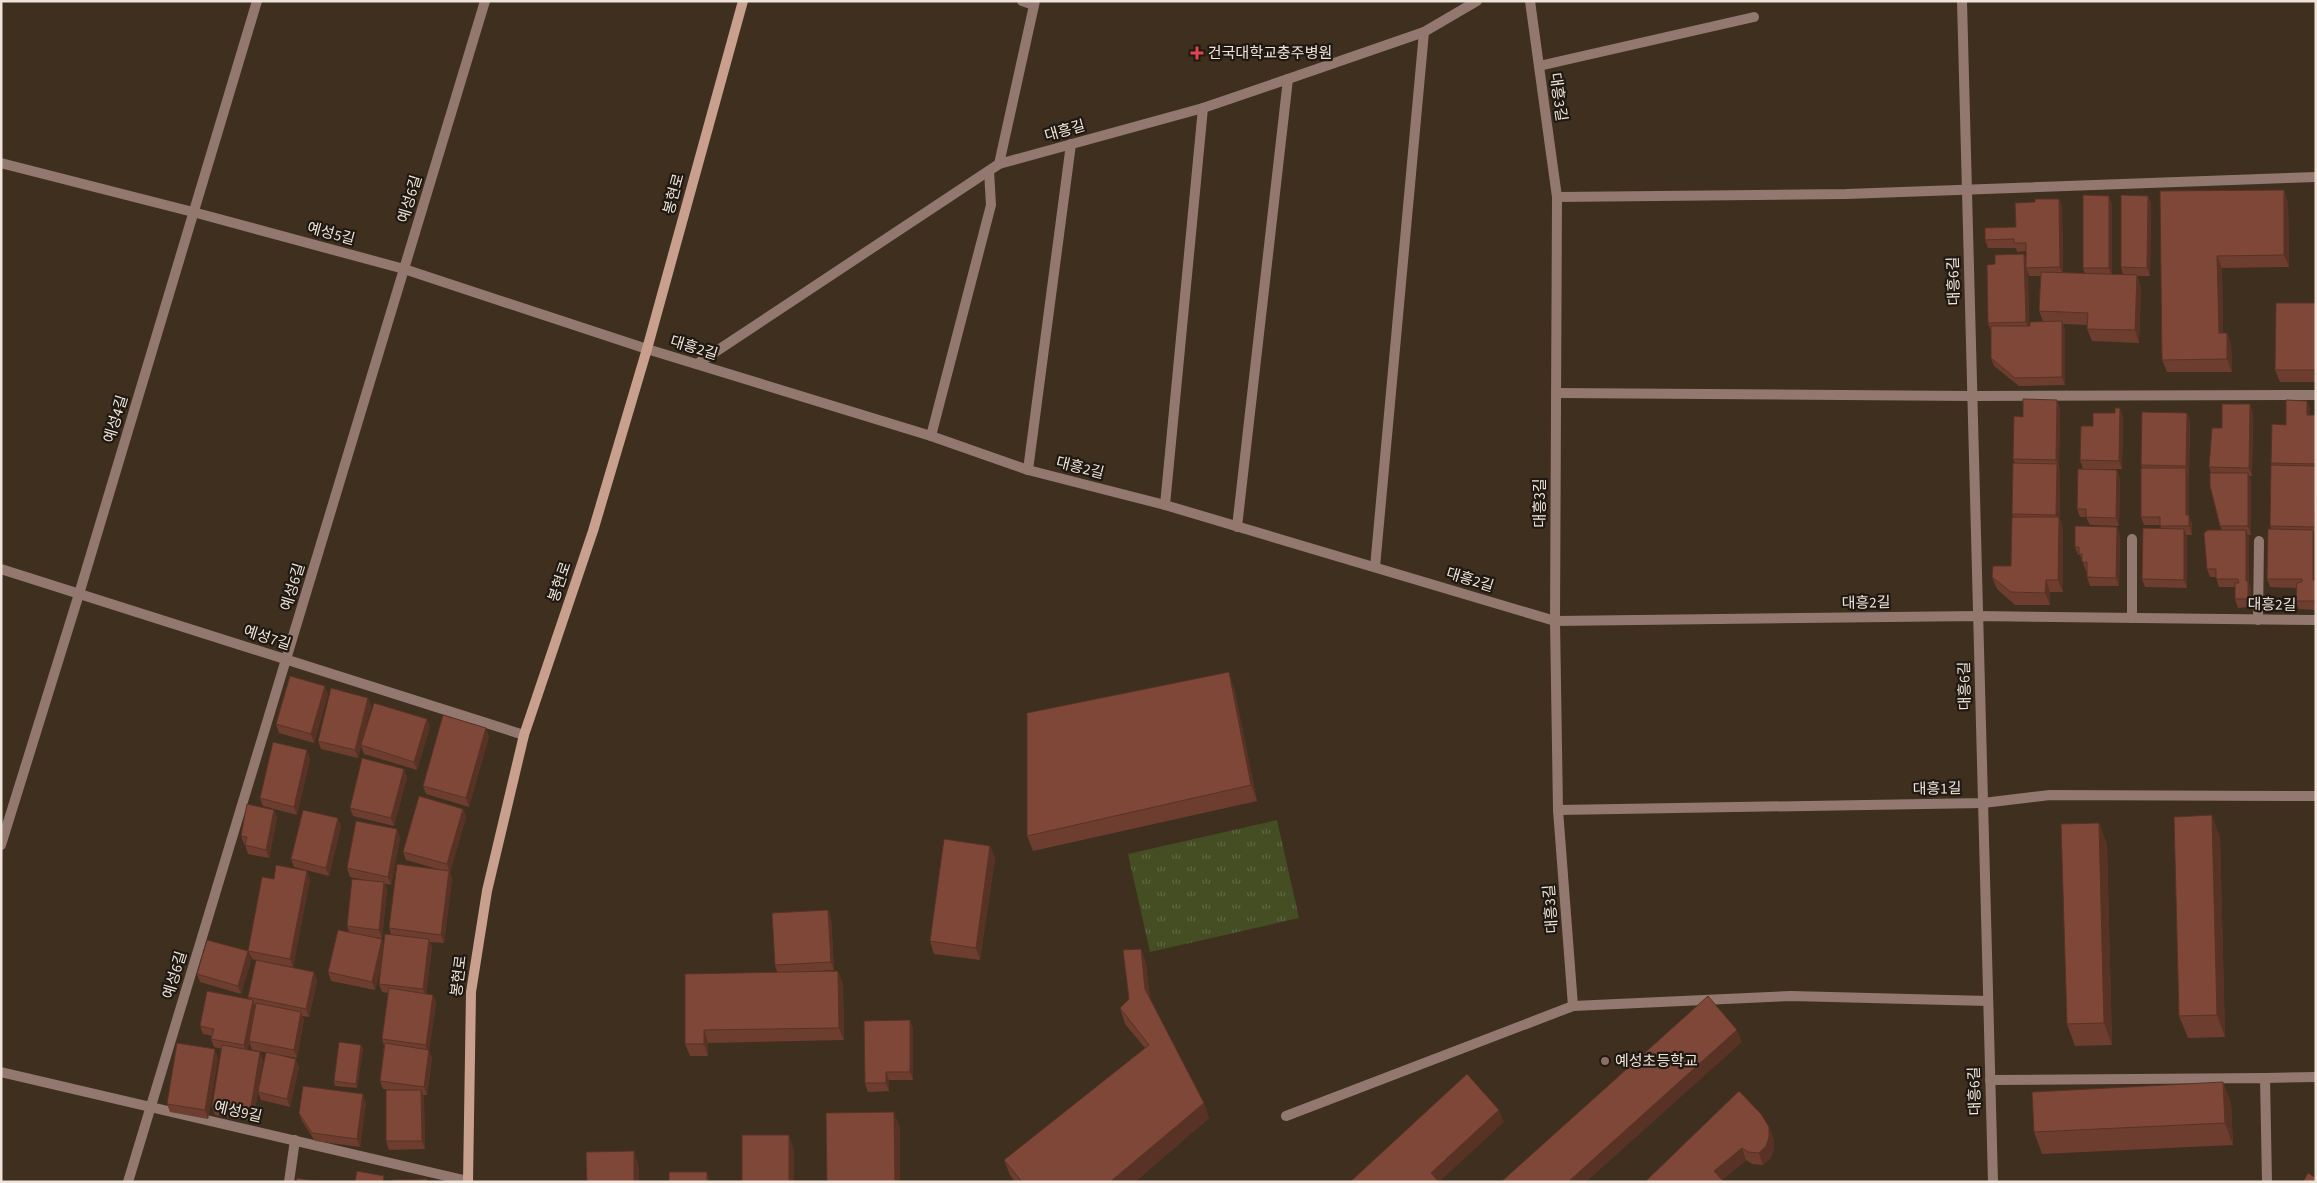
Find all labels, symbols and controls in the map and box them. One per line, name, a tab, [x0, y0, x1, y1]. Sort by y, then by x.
place label: 건국대학교충주병원	[1208, 43, 1332, 64]
marker: 건국대학교충주병원	[1190, 46, 1204, 60]
street label: 대흥3길	[1544, 71, 1572, 123]
street label: 대흥길	[1042, 115, 1088, 147]
street label: 봉현로	[658, 171, 690, 217]
street label: 예성6길	[393, 173, 427, 225]
street label: 예성5길	[305, 218, 357, 250]
street label: 대흥6길	[1943, 256, 1965, 306]
street label: 대흥2길	[668, 331, 720, 365]
street label: 예성4길	[99, 393, 133, 445]
street label: 대흥2길	[1054, 452, 1106, 484]
street label: 대흥3길	[1530, 479, 1551, 527]
street label: 봉현로	[543, 559, 577, 605]
street label: 예성6길	[276, 561, 310, 613]
street label: 대흥2길	[1444, 563, 1496, 597]
street label: 대흥2길	[1841, 592, 1891, 614]
street label: 대흥2길	[2247, 594, 2297, 616]
street label: 예성7길	[241, 620, 293, 656]
street label: 대흥6길	[1954, 661, 1976, 711]
street label: 대흥1길	[1912, 778, 1962, 800]
street label: 대흥3길	[1539, 884, 1563, 934]
street label: 예성6길	[158, 949, 192, 1001]
street label: 봉현로	[446, 954, 472, 998]
place label: 예성초등학교	[1615, 1051, 1698, 1072]
marker: 예성초등학교	[1599, 1055, 1611, 1067]
street label: 대흥6길	[1964, 1066, 1986, 1116]
street label: 예성9길	[212, 1096, 264, 1128]

